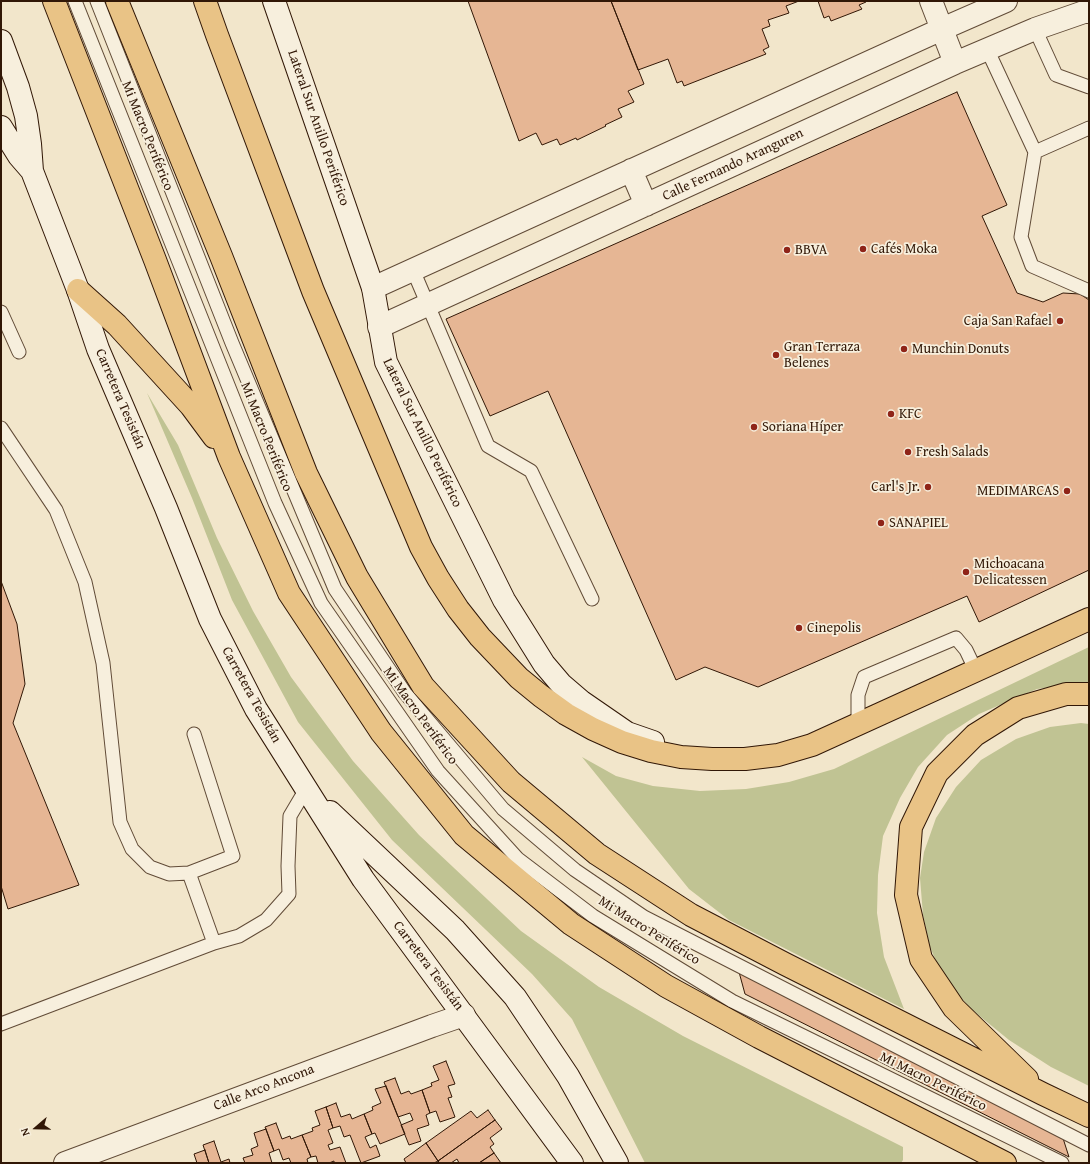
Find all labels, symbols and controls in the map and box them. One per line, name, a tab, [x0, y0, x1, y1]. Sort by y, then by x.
street label: Lateral Sur Anillo Periférico	[283, 48, 353, 208]
street label: Mi Macro Periférico	[117, 79, 177, 193]
street label: Calle Fernando Aranguren	[660, 125, 806, 205]
place label: Cafés Moka	[871, 241, 937, 257]
place label: BBVA	[795, 242, 827, 258]
marker: Cafés Moka	[858, 244, 868, 254]
marker: BBVA	[782, 245, 792, 255]
place label: Caja San Rafael	[964, 313, 1052, 329]
marker: Caja San Rafael	[1055, 316, 1065, 326]
place label: Gran Terraza Belenes	[784, 339, 860, 372]
place label: Munchin Donuts	[912, 341, 1009, 357]
marker: Munchin Donuts	[899, 344, 909, 354]
street label: Carretera Tesistán	[91, 346, 149, 452]
marker: Gran Terraza Belenes	[771, 350, 781, 360]
street label: Lateral Sur Anillo Periférico	[379, 356, 465, 510]
street label: Mi Macro Periférico	[236, 380, 296, 494]
place label: KFC	[899, 406, 922, 422]
marker: KFC	[886, 409, 896, 419]
place label: Soriana Híper	[762, 419, 843, 435]
marker: Soriana Híper	[749, 422, 759, 432]
place label: Fresh Salads	[916, 444, 988, 460]
marker: Fresh Salads	[903, 447, 913, 457]
place label: Carl's Jr.	[871, 479, 920, 495]
marker: Carl's Jr.	[923, 482, 933, 492]
place label: MEDIMARCAS	[977, 483, 1059, 499]
marker: MEDIMARCAS	[1062, 486, 1072, 496]
place label: SANAPIEL	[889, 515, 948, 531]
marker: SANAPIEL	[876, 518, 886, 528]
place label: Michoacana Delicatessen	[974, 556, 1047, 588]
marker: Michoacana Delicatessen	[961, 567, 971, 577]
place label: Cinepolis	[807, 620, 861, 636]
marker: Cinepolis	[794, 623, 804, 633]
street label: Carretera Tesistán	[218, 644, 284, 746]
street label: Mi Macro Periférico	[379, 664, 461, 768]
street label: Mi Macro Periférico	[595, 893, 703, 969]
street label: Carretera Tesistán	[389, 918, 467, 1014]
street label: Mi Macro Periférico	[877, 1049, 989, 1115]
street label: Calle Arco Ancona	[211, 1061, 317, 1115]
north arrow	[16, 1108, 56, 1148]
text: N	[16, 1126, 34, 1138]

